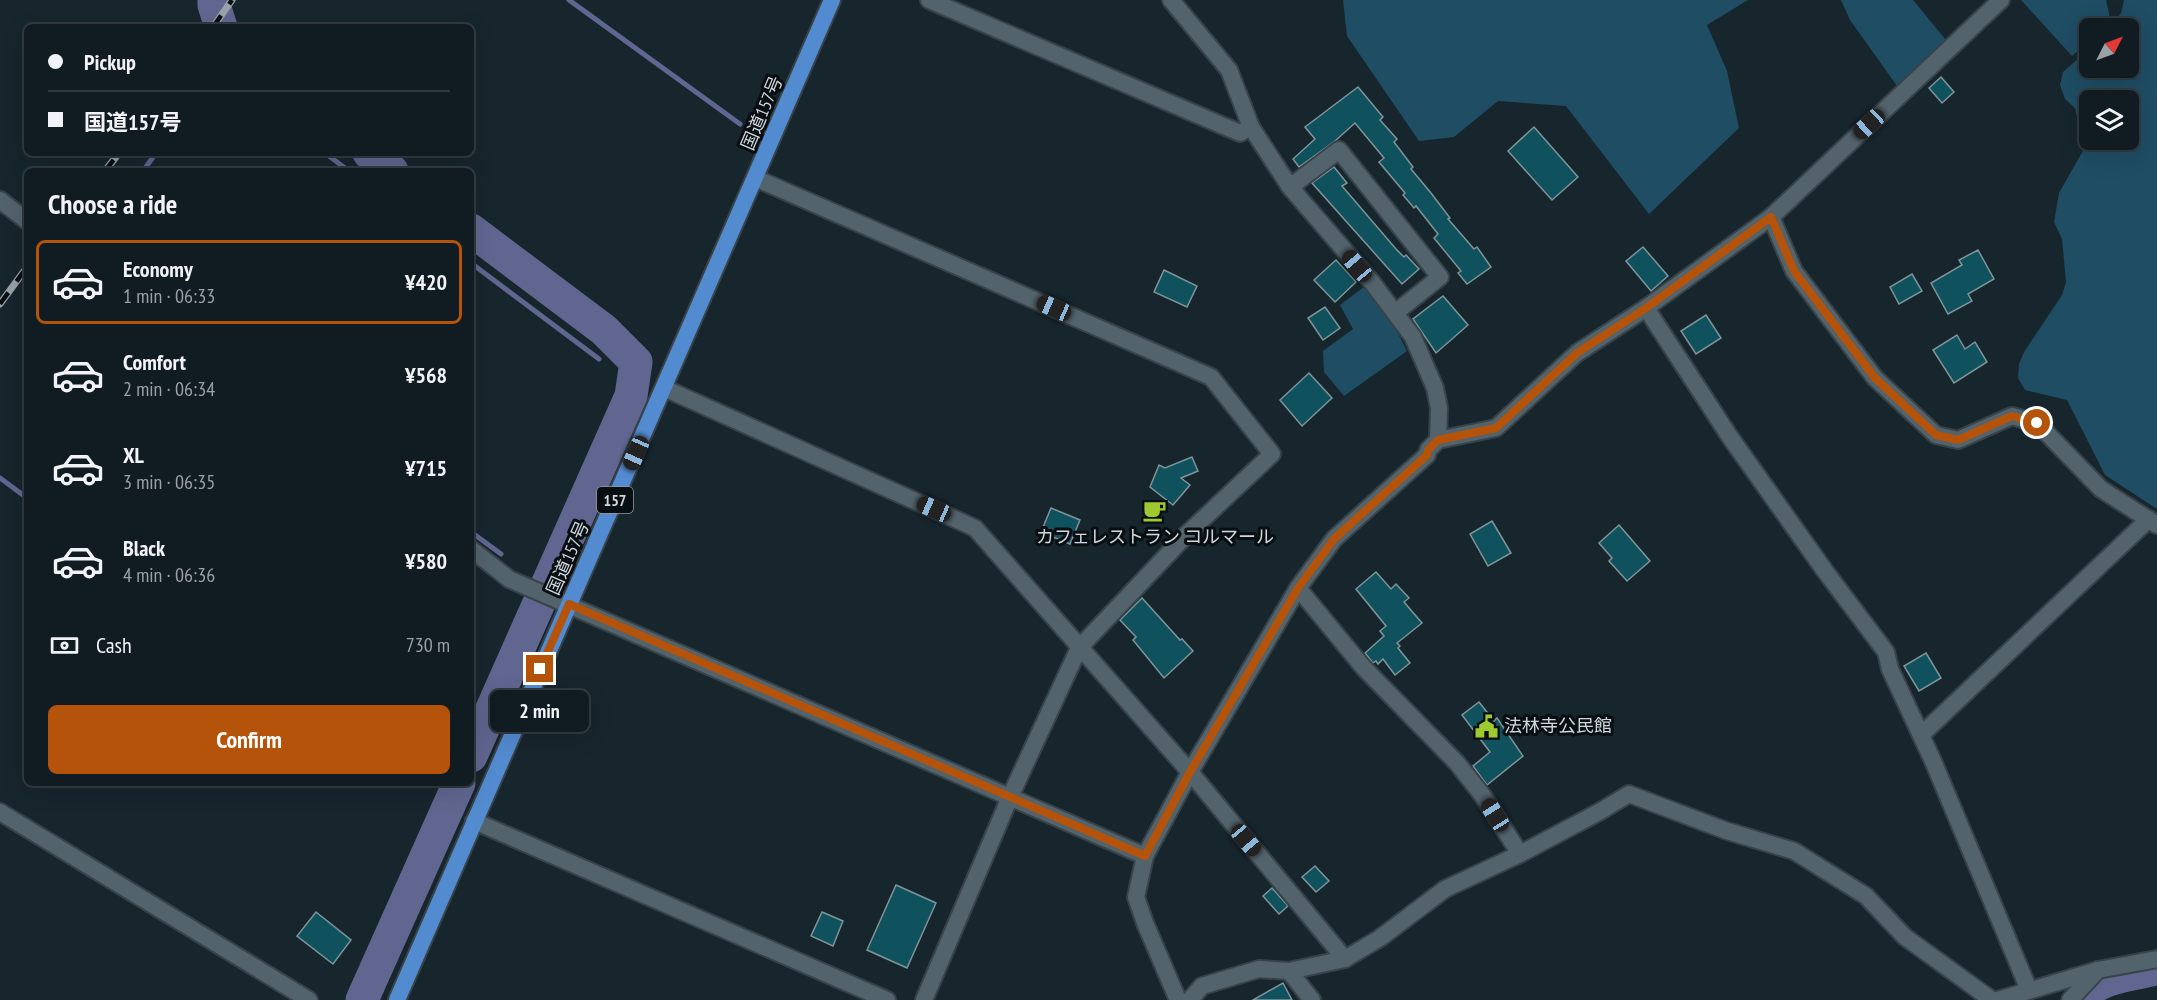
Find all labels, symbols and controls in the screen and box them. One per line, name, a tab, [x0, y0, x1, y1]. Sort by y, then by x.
north arrow	[2079, 18, 2139, 78]
map controls	[2079, 18, 2139, 150]
text: Pickup	[84, 48, 136, 76]
street label: 国道157号	[736, 72, 787, 153]
button: layers	[2079, 90, 2139, 150]
car	[1850, 105, 1888, 143]
text: 国道157号	[84, 108, 182, 136]
text: Choose a ride	[48, 187, 177, 221]
car	[1339, 246, 1375, 286]
icon: car	[51, 255, 105, 309]
text: Economy	[123, 255, 193, 283]
text: ¥420	[405, 268, 447, 296]
text: 1 min · 06:33	[123, 283, 215, 309]
car	[1034, 292, 1074, 324]
icon: car	[51, 348, 105, 402]
text: Comfort	[123, 348, 186, 376]
text: ¥568	[405, 361, 447, 389]
text: 2 min · 06:34	[123, 376, 215, 402]
route start	[2023, 409, 2050, 436]
car	[620, 433, 652, 473]
icon: car	[51, 441, 105, 495]
text: XL	[123, 441, 144, 469]
text: ¥715	[405, 454, 447, 482]
text: 3 min · 06:35	[123, 469, 215, 495]
road number: 157	[597, 487, 633, 513]
car	[914, 493, 954, 525]
cafe icon: カフェレストラン コルマール	[1142, 498, 1168, 524]
street label: 国道157号	[541, 517, 594, 598]
place label: カフェレストラン コルマール	[1036, 525, 1274, 548]
icon: car	[51, 534, 105, 588]
text: Black	[123, 534, 165, 562]
text: ¥580	[405, 547, 447, 575]
text: 4 min · 06:36	[123, 562, 215, 588]
icon: cash	[48, 629, 81, 662]
text: Cash	[96, 631, 132, 659]
text: 730 m	[406, 632, 450, 658]
route end	[526, 655, 553, 682]
callout: 2 min	[490, 690, 590, 732]
text: 2 min	[519, 698, 560, 724]
button: Confirm	[48, 705, 450, 774]
public building icon: 法林寺公民館	[1473, 713, 1499, 739]
place label: 法林寺公民館	[1504, 714, 1612, 737]
car	[1478, 795, 1512, 835]
car	[1228, 820, 1264, 860]

